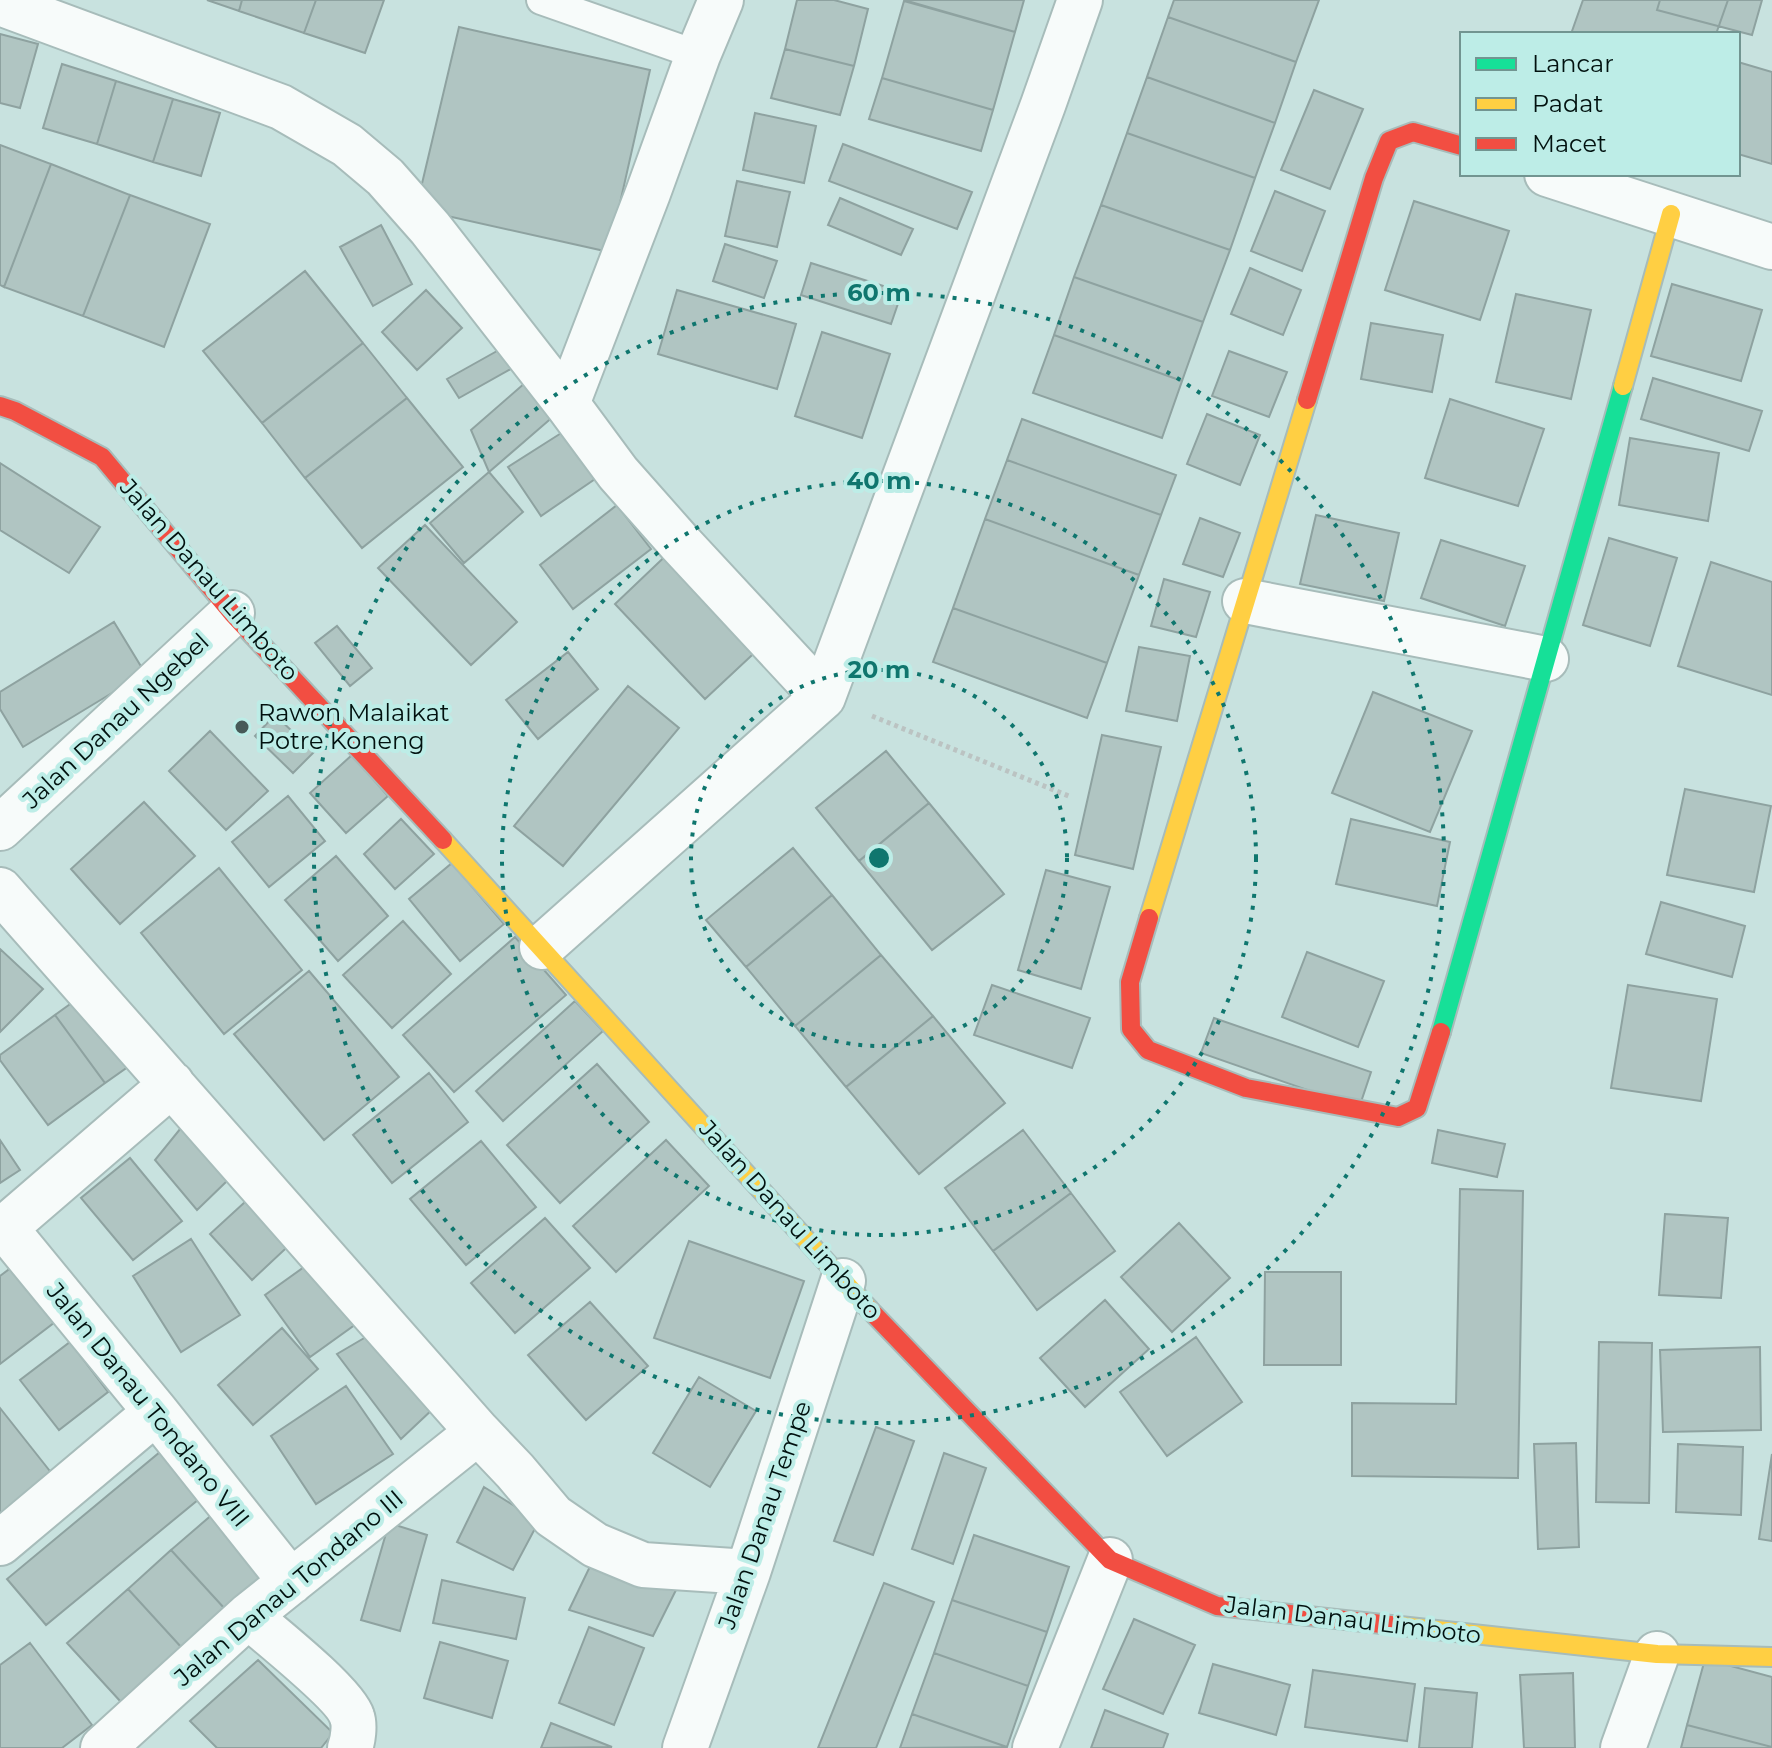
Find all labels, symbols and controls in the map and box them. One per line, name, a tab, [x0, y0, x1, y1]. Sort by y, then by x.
legend	[1460, 32, 1740, 176]
text: Lancar	[1532, 49, 1614, 78]
text: Padat	[1532, 89, 1603, 118]
text: Macet	[1532, 129, 1607, 158]
text: 60 m	[847, 278, 911, 307]
text: 40 m	[847, 466, 911, 495]
street label: Jalan Danau Limboto	[113, 472, 305, 686]
street label: Jalan Danau Ngebel	[16, 627, 215, 815]
text: 20 m	[848, 655, 910, 684]
place label: Rawon Malaikat Potre Koneng	[258, 698, 450, 755]
marker: Rawon Malaikat Potre Koneng	[233, 718, 251, 736]
centre of rings	[865, 844, 893, 872]
street label: Jalan Danau Limboto	[693, 1113, 887, 1325]
street label: Jalan Danau Tondano VIII	[40, 1276, 256, 1533]
street label: Jalan Danau Tempe	[712, 1397, 817, 1634]
street label: Jalan Danau Tondano III	[168, 1483, 409, 1692]
street label: Jalan Danau Limboto	[1222, 1589, 1483, 1650]

